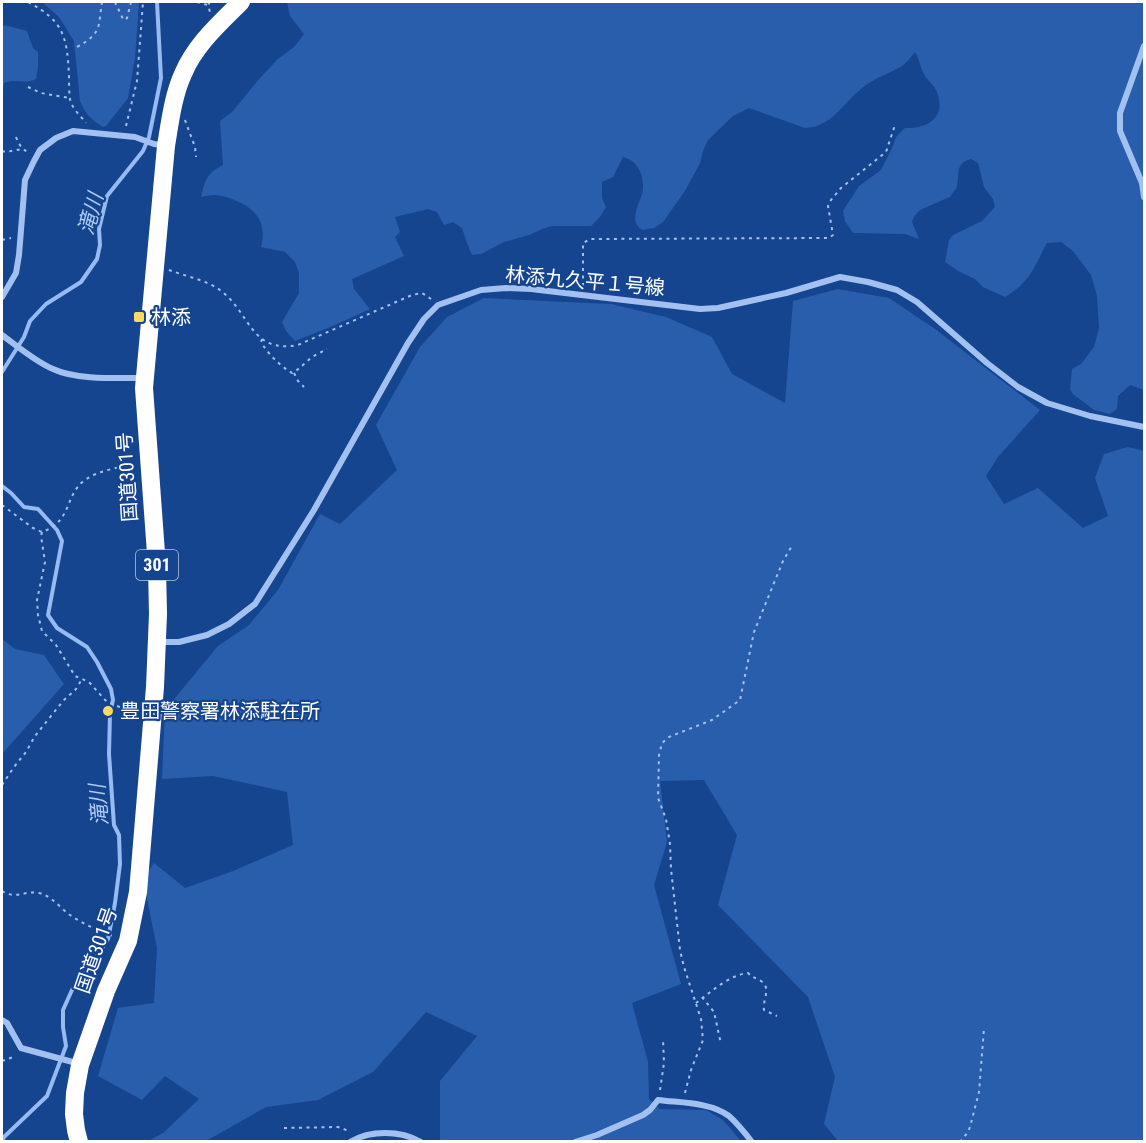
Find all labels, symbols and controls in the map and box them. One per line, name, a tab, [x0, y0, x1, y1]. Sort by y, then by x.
water label: 滝川	[74, 189, 109, 237]
street label: 林添九久平１号線	[504, 262, 666, 300]
place label: 林添	[151, 305, 191, 329]
marker: 林添	[132, 310, 146, 324]
street label: 国道301号	[112, 431, 142, 523]
road number: 301	[136, 550, 178, 580]
place label: 豊田警察署林添駐在所	[120, 699, 320, 723]
marker: 豊田警察署林添駐在所	[101, 704, 115, 718]
water label: 滝川	[85, 781, 113, 827]
street label: 国道301号	[70, 904, 122, 996]

